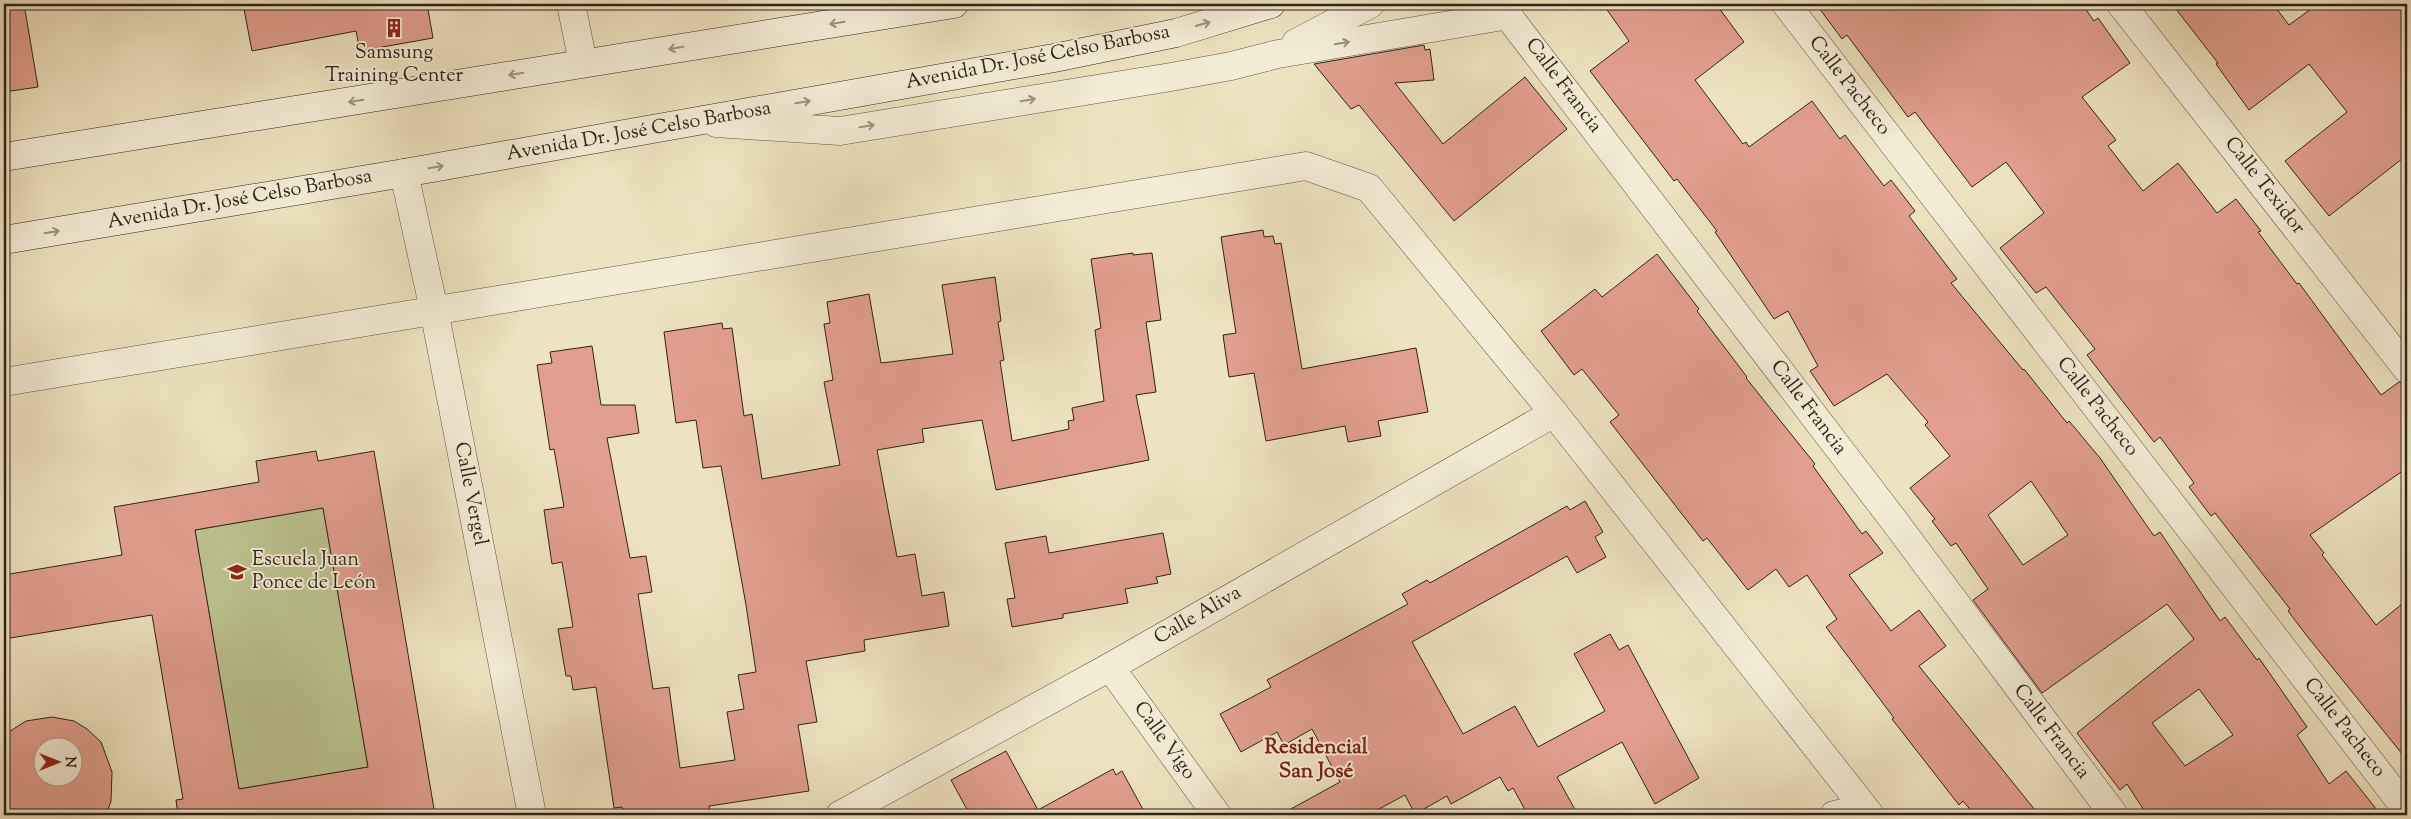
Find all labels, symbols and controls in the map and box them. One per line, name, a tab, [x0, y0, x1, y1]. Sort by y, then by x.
building icon: Samsung Training Center	[383, 17, 405, 39]
one-way arrow	[829, 18, 845, 28]
street label: Avenida Dr. José Celso Barbosa	[903, 18, 1173, 98]
one-way arrow	[1195, 19, 1211, 29]
street label: Calle Pacheco	[1801, 30, 1897, 142]
street label: Calle Francia	[1518, 32, 1608, 140]
one-way arrow	[1334, 37, 1350, 47]
place label: Samsung Training Center	[325, 39, 463, 91]
one-way arrow	[669, 43, 685, 53]
one-way arrow	[508, 70, 524, 80]
street label: Avenida Dr. José Celso Barbosa	[504, 94, 774, 170]
one-way arrow	[1019, 95, 1035, 105]
one-way arrow	[348, 96, 364, 106]
one-way arrow	[795, 97, 811, 107]
one-way arrow	[859, 121, 875, 131]
street label: Calle Texidor	[2217, 131, 2312, 241]
street label: Avenida Dr. José Celso Barbosa	[105, 162, 375, 238]
one-way arrow	[428, 162, 444, 172]
one-way arrow	[43, 227, 59, 237]
street label: Calle Pacheco	[2049, 351, 2145, 463]
street label: Calle Francia	[1763, 354, 1853, 462]
street label: Calle Vergel	[446, 440, 494, 549]
place label: Escuela Juan Ponce de León	[252, 546, 377, 598]
school or university icon: Escuela Juan Ponce de León	[226, 561, 248, 583]
street label: Calle Aliva	[1149, 579, 1247, 653]
street label: Calle Pacheco	[2296, 672, 2392, 784]
street label: Calle Francia	[2006, 678, 2096, 786]
street label: Calle Vigo	[1126, 696, 1202, 786]
district label: Residencial San José	[1264, 733, 1368, 787]
north arrow	[32, 736, 82, 786]
text: N	[59, 756, 79, 768]

